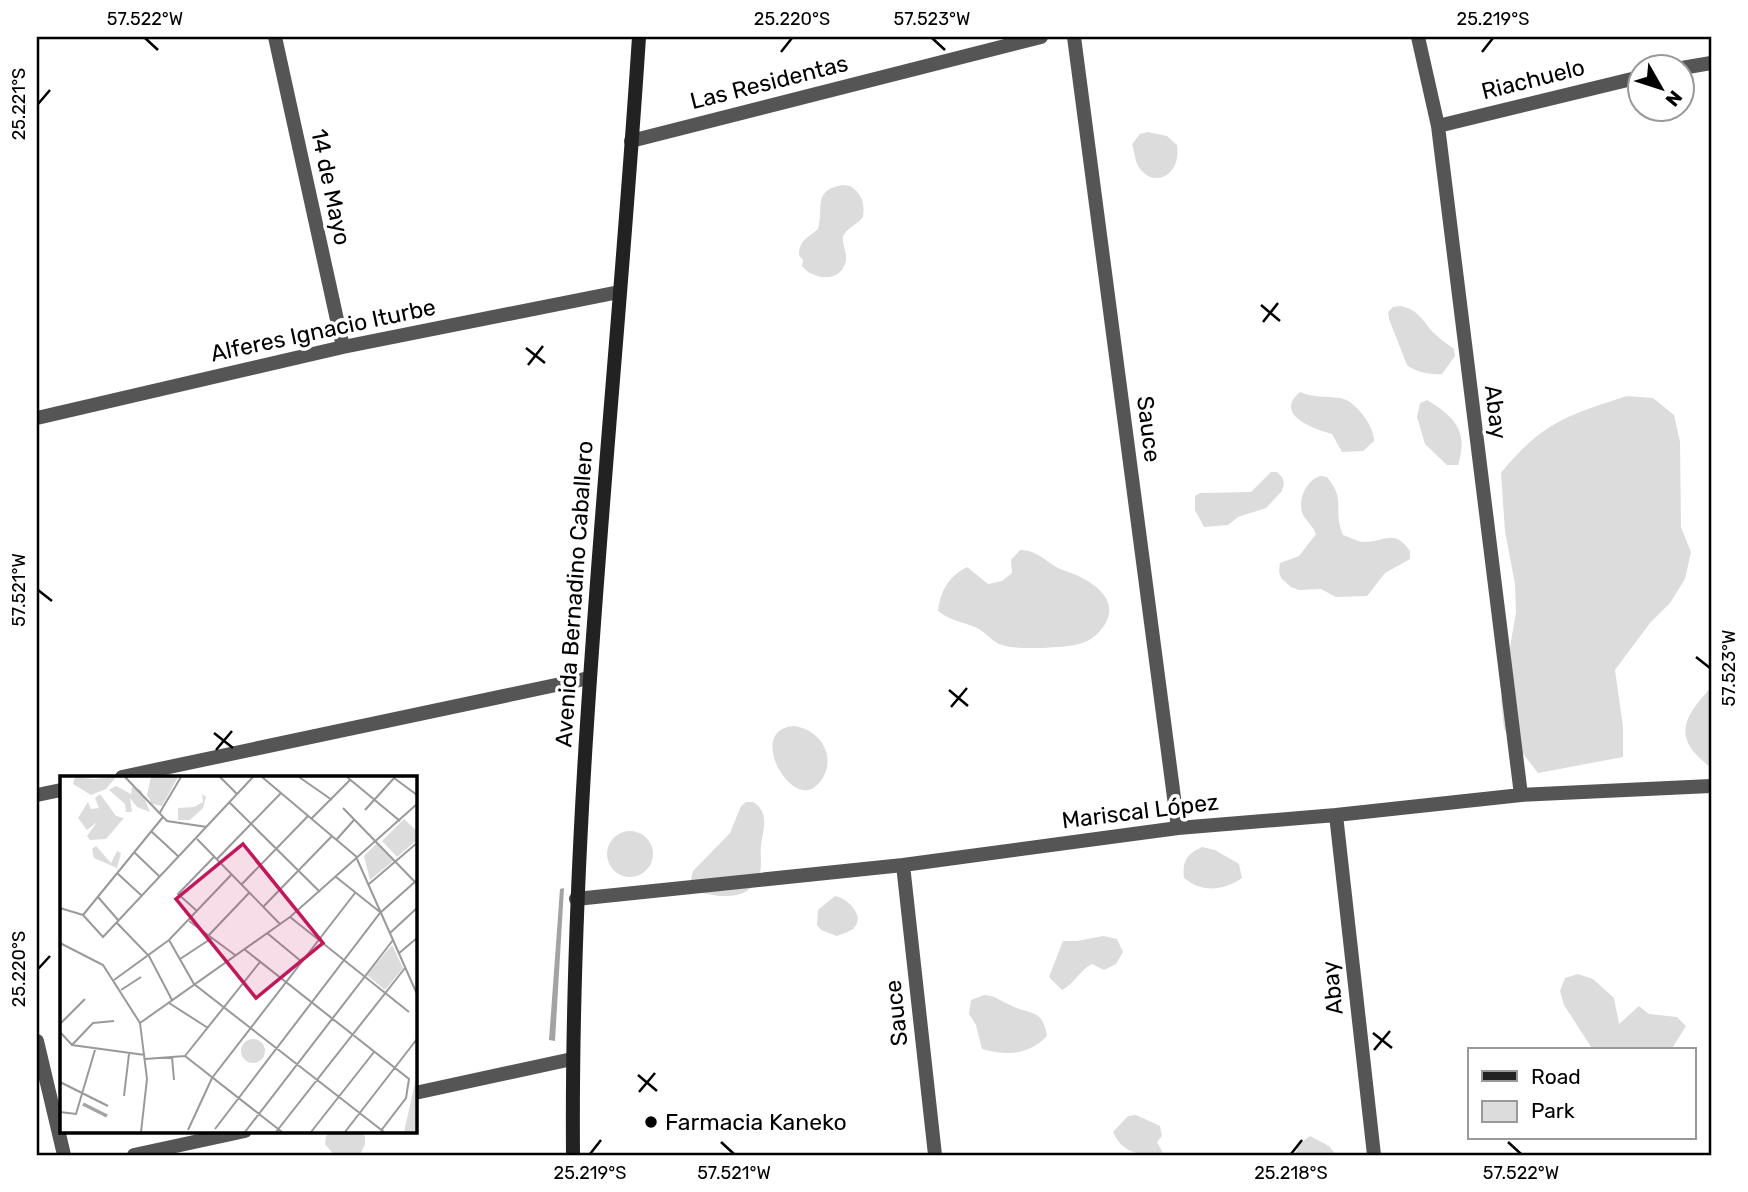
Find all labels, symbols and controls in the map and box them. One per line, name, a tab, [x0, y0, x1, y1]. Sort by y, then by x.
text: 57.522°W	[107, 8, 183, 30]
text: 25.220°S	[754, 8, 830, 30]
text: 57.523°W	[894, 8, 970, 30]
text: 25.219°S	[1457, 8, 1529, 30]
street label: Las Residentas	[687, 49, 851, 115]
north arrow	[1626, 52, 1696, 122]
street label: Riachuelo	[1478, 53, 1588, 105]
text: 25.221°S	[8, 68, 30, 140]
text: N	[1661, 86, 1687, 111]
street label: 14 de Mayo	[305, 126, 357, 248]
street label: Alferes Ignacio Iturbe	[208, 292, 438, 368]
street label: Abay	[1479, 383, 1513, 441]
street label: Sauce	[1131, 394, 1167, 464]
street label: Avenida Bernadino Caballero	[549, 440, 599, 748]
text: 57.521°W	[8, 553, 30, 627]
text: 57.523°W	[1718, 630, 1740, 706]
inset map	[60, 776, 416, 1132]
street label: Mariscal López	[1060, 787, 1220, 835]
text: 25.220°S	[8, 931, 30, 1007]
street label: Abay	[1315, 959, 1349, 1016]
street label: Sauce	[879, 978, 913, 1048]
legend	[1468, 1048, 1696, 1140]
text: Road	[1531, 1064, 1581, 1089]
text: Park	[1531, 1098, 1575, 1123]
place label: Farmacia Kaneko	[665, 1108, 847, 1136]
marker: Farmacia Kaneko	[643, 1114, 659, 1130]
text: 25.219°S	[554, 1162, 626, 1184]
text: 57.521°W	[697, 1162, 771, 1184]
text: 25.218°S	[1254, 1162, 1328, 1184]
text: 57.522°W	[1483, 1162, 1559, 1184]

